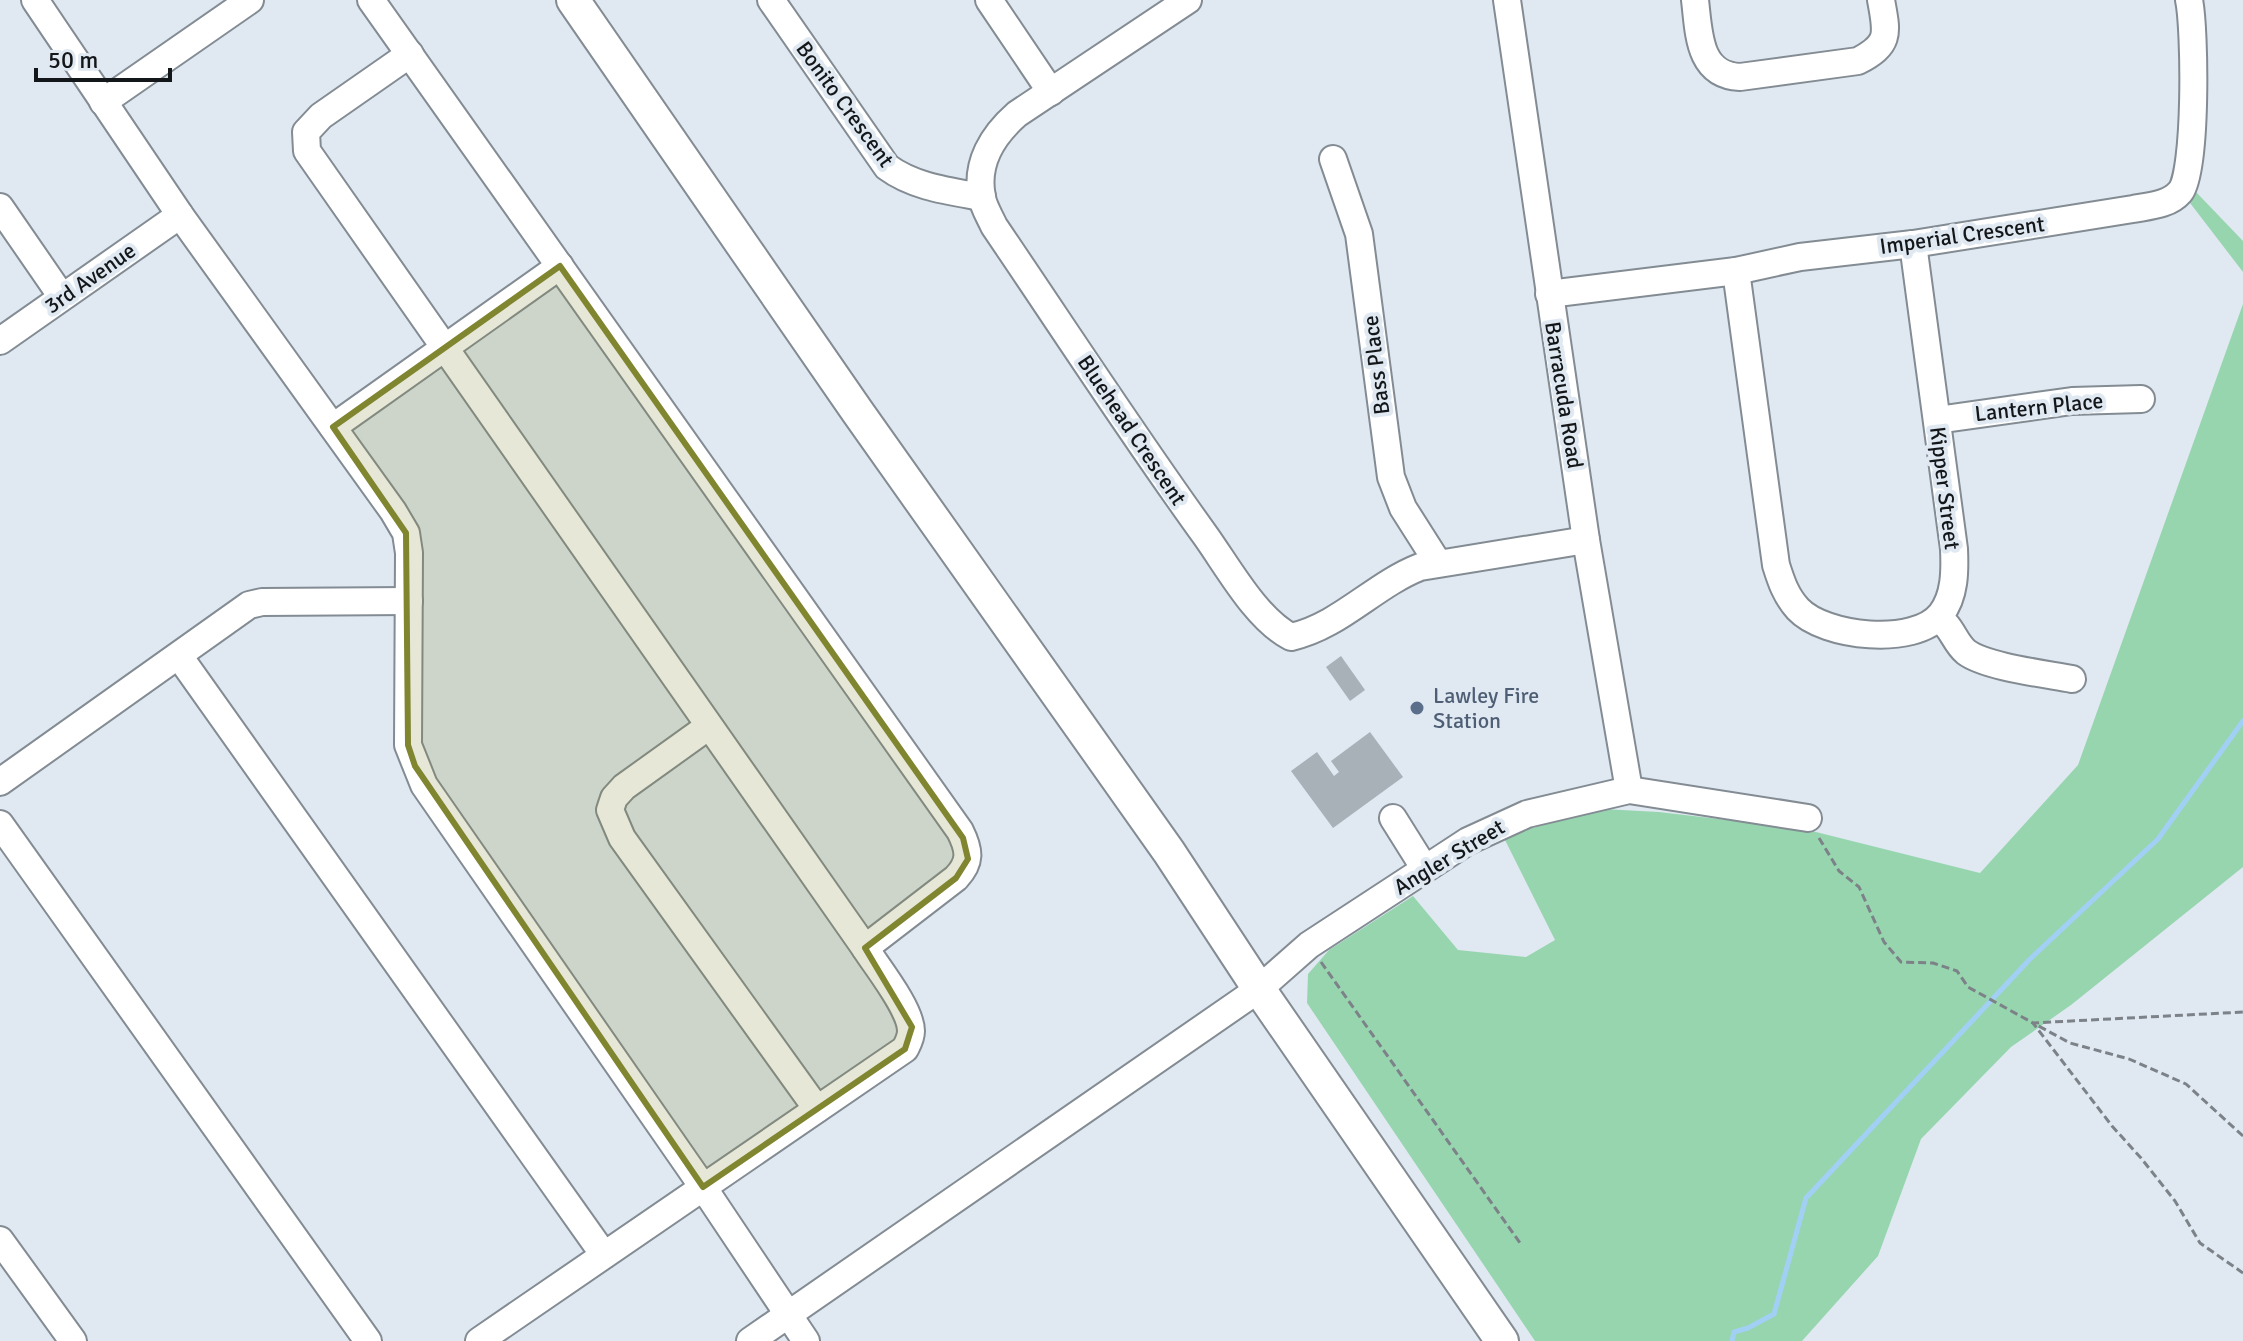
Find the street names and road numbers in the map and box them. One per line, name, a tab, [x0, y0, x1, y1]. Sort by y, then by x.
street label: Bonito Crescent	[790, 36, 900, 172]
street label: Imperial Crescent	[1878, 210, 2046, 260]
street label: 3rd Avenue	[39, 237, 141, 319]
street label: Bass Place	[1357, 314, 1395, 416]
street label: Barracuda Road	[1539, 319, 1589, 471]
street label: Bluehead Crescent	[1072, 350, 1192, 511]
street label: Lantern Place	[1973, 387, 2105, 427]
street label: Kipper Street	[1924, 425, 1966, 551]
street label: Angler Street	[1389, 813, 1510, 901]

